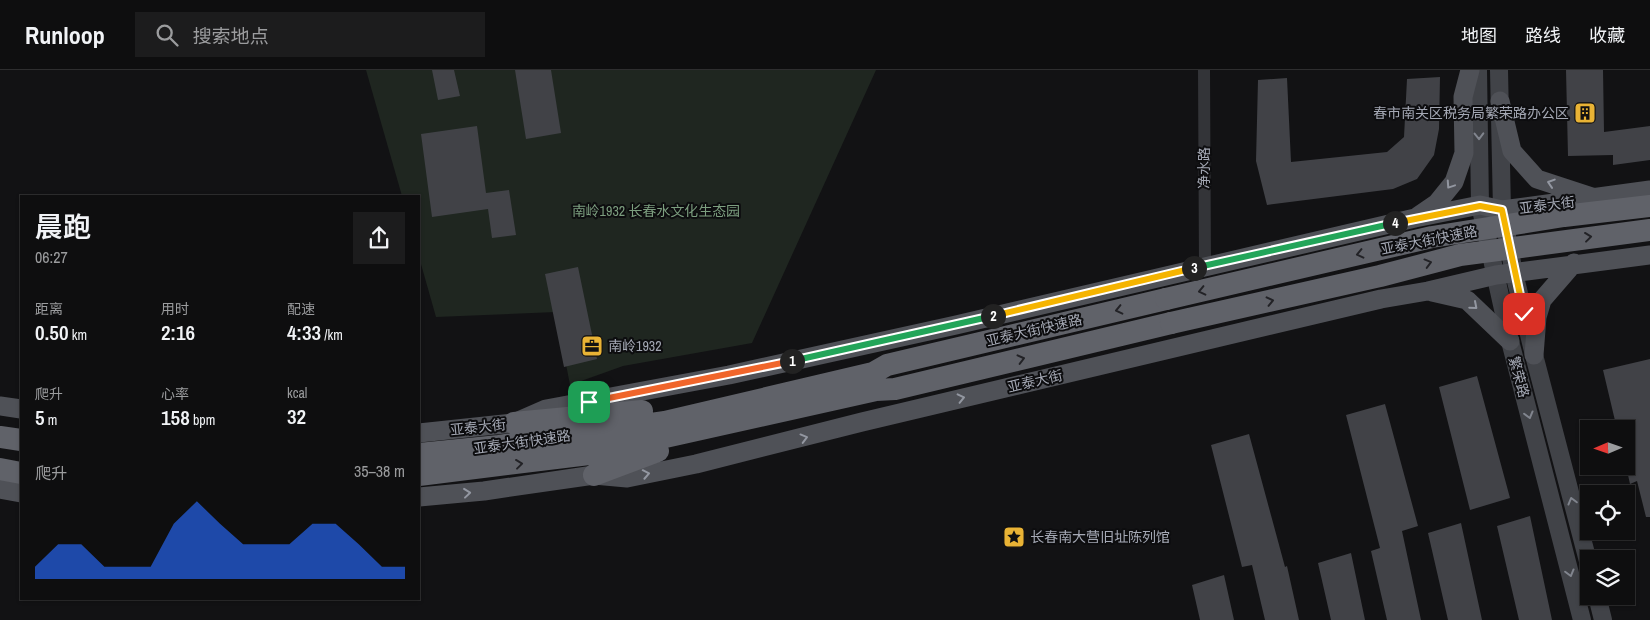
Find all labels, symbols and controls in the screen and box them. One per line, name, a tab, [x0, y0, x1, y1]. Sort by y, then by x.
search box	[135, 12, 485, 57]
text: Runloop	[25, 19, 105, 51]
icon: search	[153, 21, 181, 49]
text: 搜索地点	[193, 23, 269, 49]
text: 地图	[1461, 23, 1497, 48]
text: 路线	[1525, 23, 1561, 48]
text: 收藏	[1589, 23, 1625, 48]
building icon: 春市南关区税务局繁荣路办公区	[1573, 101, 1597, 125]
place label: 春市南关区税务局繁荣路办公区	[1373, 104, 1569, 122]
one-way arrow	[1474, 132, 1484, 140]
street label: 净水路	[1195, 147, 1213, 189]
one-way arrow	[1548, 179, 1556, 189]
one-way arrow	[1447, 180, 1457, 189]
street label: 亚泰大街	[1518, 193, 1576, 217]
park label: 南岭1932 长春水文化生态园	[572, 202, 740, 220]
text: 晨跑	[35, 208, 91, 246]
pin: 4	[1382, 210, 1408, 236]
button: share	[353, 212, 405, 264]
text: 4	[1392, 214, 1399, 232]
street label: 亚泰大街快速路	[1379, 222, 1479, 258]
one-way arrow	[1585, 232, 1593, 243]
text: 06:27	[35, 246, 68, 268]
one-way arrow	[1356, 248, 1365, 259]
pin: 3	[1182, 256, 1206, 280]
text: 3	[1191, 259, 1198, 277]
one-way arrow	[1424, 259, 1432, 269]
one-way arrow	[1198, 285, 1207, 296]
pin	[1503, 293, 1545, 335]
one-way arrow	[1266, 296, 1275, 307]
text: 距离	[35, 300, 63, 318]
text: 用时	[161, 300, 189, 318]
text: 配速	[287, 300, 315, 318]
one-way arrow	[1468, 300, 1477, 309]
icon: check	[1510, 300, 1538, 328]
pin: 2	[980, 304, 1006, 328]
one-way arrow	[1114, 304, 1123, 315]
text: 2	[990, 307, 997, 325]
street label: 亚泰大街快速路	[984, 310, 1084, 350]
text: 0.50	[35, 318, 69, 347]
text: 2:16	[161, 318, 195, 347]
text: 4:33	[287, 318, 321, 347]
text: km	[69, 326, 87, 344]
text: /km	[321, 326, 343, 344]
office icon: 南岭1932	[580, 334, 604, 358]
place label: 南岭1932	[608, 337, 662, 355]
pin: 1	[780, 348, 804, 374]
text: 1	[789, 352, 796, 370]
one-way arrow	[1016, 354, 1025, 365]
street label: 繁荣路	[1505, 354, 1533, 400]
street label: 亚泰大街	[1006, 366, 1064, 396]
pin	[568, 381, 610, 423]
text: kcal	[287, 384, 307, 402]
text: 爬升	[35, 385, 63, 403]
text: 心率	[161, 385, 189, 403]
icon: arrive	[575, 388, 603, 416]
one-way arrow	[957, 393, 966, 404]
text: 32	[287, 402, 306, 431]
text: 5	[35, 403, 45, 432]
text: 158	[161, 403, 190, 432]
text: m	[45, 411, 57, 429]
text: bpm	[190, 411, 215, 429]
one-way arrow	[1524, 411, 1534, 419]
street label: 亚泰大街	[449, 415, 507, 439]
north arrow	[1580, 420, 1635, 475]
map controls	[1580, 420, 1635, 605]
street label: 亚泰大街快速路	[472, 426, 572, 458]
one-way arrow	[799, 433, 807, 443]
one-way arrow	[516, 459, 524, 470]
text: 35–38 m	[354, 460, 405, 482]
text: 爬升	[35, 462, 67, 484]
one-way arrow	[641, 470, 650, 480]
button: locate	[1580, 485, 1635, 540]
one-way arrow	[464, 488, 472, 499]
one-way arrow	[1567, 496, 1578, 505]
place icon: 长春南大营旧址陈列馆	[1002, 525, 1026, 549]
place label: 长春南大营旧址陈列馆	[1030, 528, 1170, 546]
button: layers	[1580, 550, 1635, 605]
one-way arrow	[1564, 568, 1575, 577]

